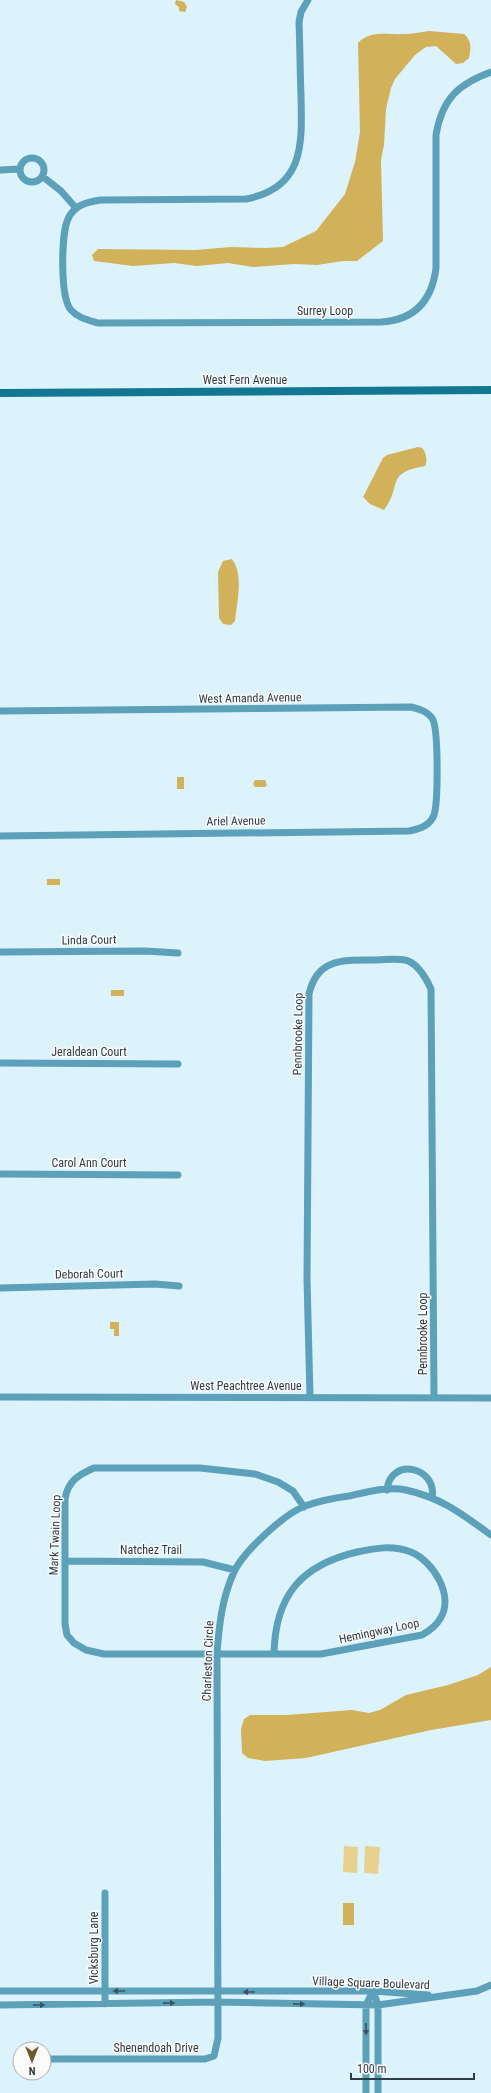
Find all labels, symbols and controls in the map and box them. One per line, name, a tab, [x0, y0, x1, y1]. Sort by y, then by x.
street label: Surrey Loop	[297, 304, 353, 318]
street label: West Fern Avenue	[203, 373, 288, 387]
street label: West Amanda Avenue	[198, 690, 302, 706]
street label: Ariel Avenue	[206, 813, 266, 829]
street label: Linda Court	[61, 933, 117, 947]
street label: Pennbrooke Loop	[290, 992, 306, 1075]
street label: Jeraldean Court	[51, 1045, 127, 1059]
street label: Carol Ann Court	[51, 1156, 127, 1170]
street label: Deborah Court	[55, 1266, 124, 1282]
street label: Pennbrooke Loop	[416, 1293, 430, 1375]
street label: West Peachtree Avenue	[190, 1379, 302, 1393]
street label: Mark Twain Loop	[47, 1494, 63, 1576]
street label: Natchez Trail	[120, 1543, 182, 1557]
street label: Hemingway Loop	[338, 1616, 420, 1646]
street label: Charleston Circle	[200, 1620, 216, 1702]
street label: Vicksburg Lane	[87, 1911, 101, 1984]
street label: Village Square Boulevard	[312, 1974, 430, 1992]
one-way arrow	[112, 1988, 125, 1994]
one-way arrow	[242, 1989, 255, 1995]
one-way arrow	[163, 2000, 176, 2006]
one-way arrow	[293, 2001, 306, 2007]
one-way arrow	[33, 2002, 46, 2008]
one-way arrow	[363, 2023, 369, 2036]
north arrow	[12, 2041, 52, 2081]
street label: Shenendoah Drive	[113, 2041, 199, 2055]
scale bar	[351, 2055, 474, 2081]
text: 100 m	[357, 2062, 387, 2076]
text: N	[28, 2064, 35, 2077]

